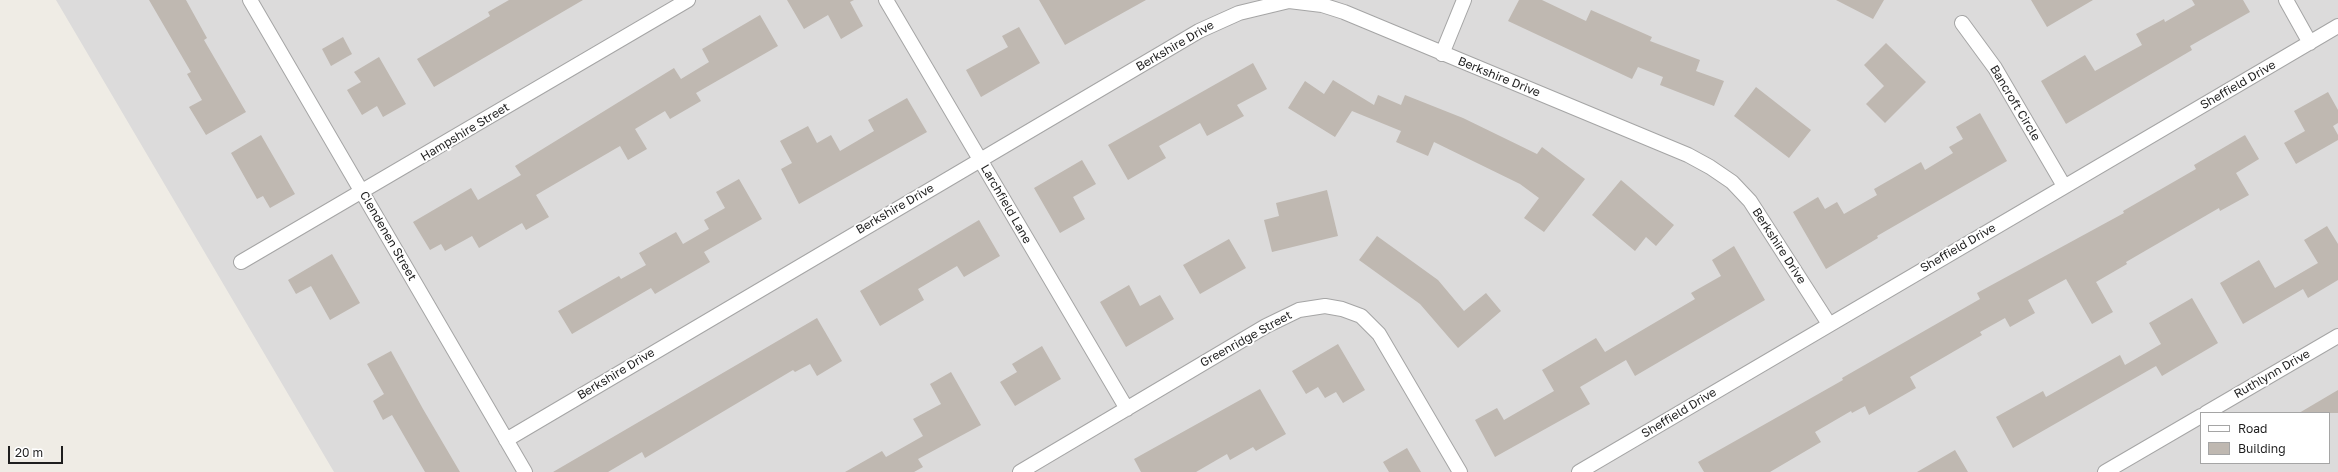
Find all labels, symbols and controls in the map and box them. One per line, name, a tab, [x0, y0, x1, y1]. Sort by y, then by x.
street label: Berkshire Drive	[1133, 18, 1217, 74]
street label: Berkshire Drive	[1456, 54, 1542, 100]
street label: Sheffield Drive	[2198, 58, 2278, 112]
street label: Bancroft Circle	[1987, 63, 2043, 143]
street label: Hampshire Street	[418, 100, 512, 164]
street label: Larchfield Lane	[978, 162, 1034, 246]
street label: Berkshire Drive	[853, 181, 937, 237]
street label: Clendenen Street	[357, 189, 419, 283]
street label: Berkshire Drive	[1749, 205, 1809, 287]
street label: Sheffield Drive	[1918, 221, 1998, 275]
street label: Greenridge Street	[1198, 308, 1294, 370]
street label: Berkshire Drive	[575, 345, 657, 403]
street label: Ruthlynn Drive	[2232, 346, 2312, 402]
street label: Sheffield Drive	[1639, 385, 1719, 441]
legend	[2200, 412, 2330, 464]
text: Road	[2238, 421, 2267, 436]
scale bar	[10, 438, 65, 464]
text: Building	[2238, 441, 2286, 456]
text: 20 m	[15, 445, 43, 460]

